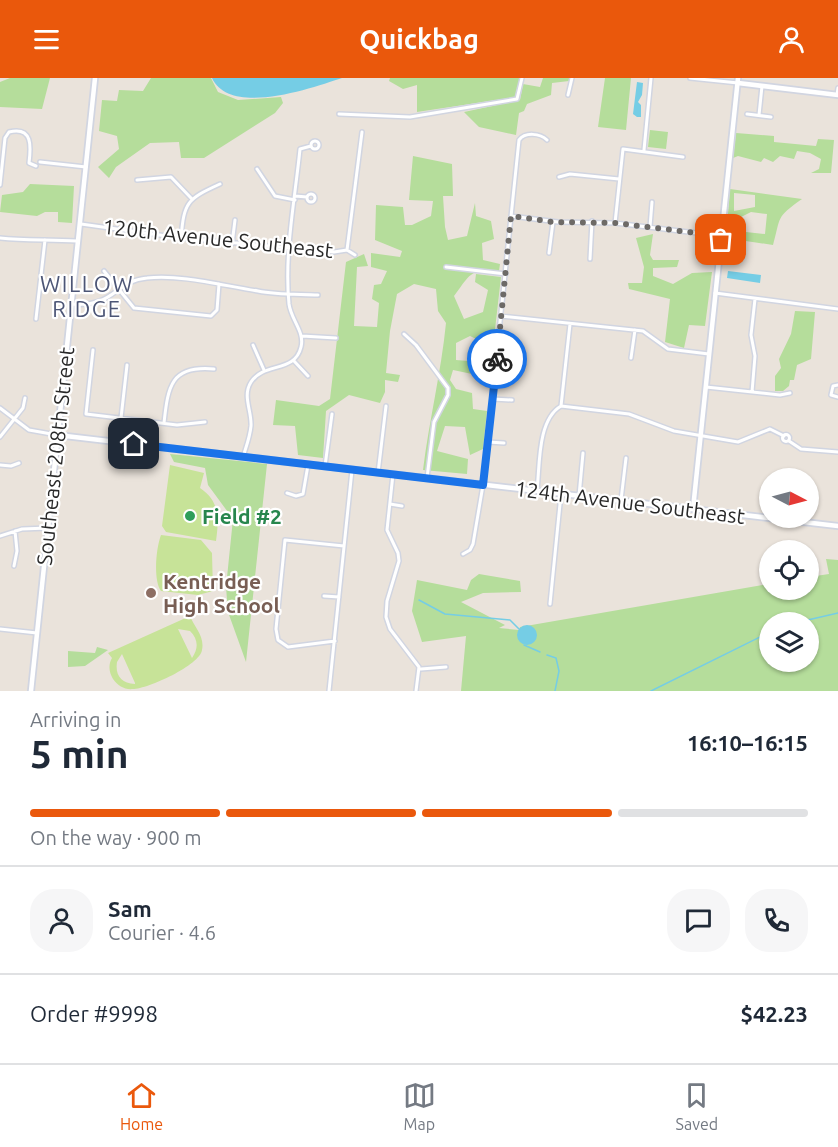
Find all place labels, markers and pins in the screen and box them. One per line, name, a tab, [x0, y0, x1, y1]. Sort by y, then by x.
pin	[695, 214, 746, 265]
pin	[108, 418, 159, 469]
place label: Field #2	[202, 504, 282, 528]
marker: Field #2	[183, 509, 197, 523]
place label: Kentridge High School	[163, 569, 280, 617]
marker: Kentridge High School	[144, 586, 158, 600]

